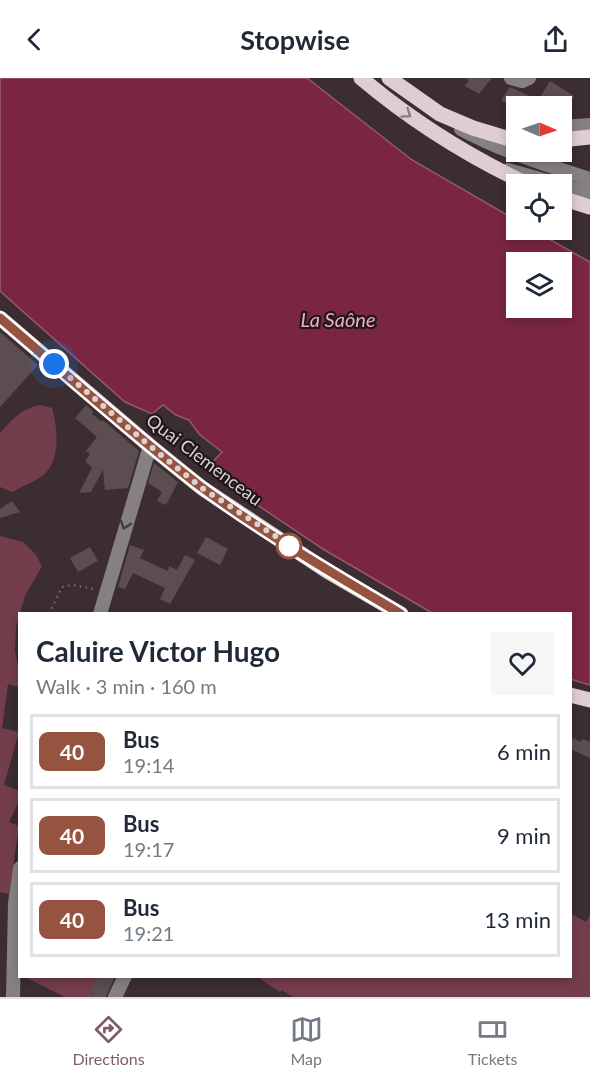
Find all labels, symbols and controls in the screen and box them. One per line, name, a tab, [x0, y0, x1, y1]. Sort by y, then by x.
icon: back	[18, 23, 51, 56]
text: Stopwise	[240, 23, 350, 56]
icon: share	[539, 23, 572, 56]
north arrow	[506, 96, 572, 162]
map controls	[506, 96, 572, 318]
one-way arrow	[400, 107, 411, 118]
button: locate	[506, 174, 572, 240]
button: layers	[506, 252, 572, 318]
water label: La Saône	[301, 307, 375, 331]
your location	[39, 349, 69, 379]
street label: Quai Clemenceau	[142, 409, 267, 510]
one-way arrow	[120, 519, 133, 530]
unlabelled marker	[276, 533, 302, 559]
button: heart	[491, 632, 554, 695]
text: Caluire Victor Hugo	[36, 634, 280, 668]
text: Walk · 3 min · 160 m	[36, 674, 217, 698]
text: Bus	[123, 726, 159, 753]
text: 6 min	[497, 738, 551, 765]
text: 40	[60, 739, 84, 764]
text: 19:14	[123, 753, 174, 777]
text: Bus	[123, 810, 159, 837]
text: 9 min	[497, 822, 551, 849]
text: 40	[60, 823, 84, 848]
text: 19:17	[123, 837, 174, 861]
text: Bus	[123, 894, 159, 921]
text: 13 min	[484, 906, 551, 933]
text: 40	[60, 907, 84, 932]
text: 19:21	[123, 921, 174, 945]
tab: Directions	[73, 1013, 145, 1068]
tab: Map	[290, 1013, 323, 1068]
tab: Tickets	[468, 1013, 517, 1068]

